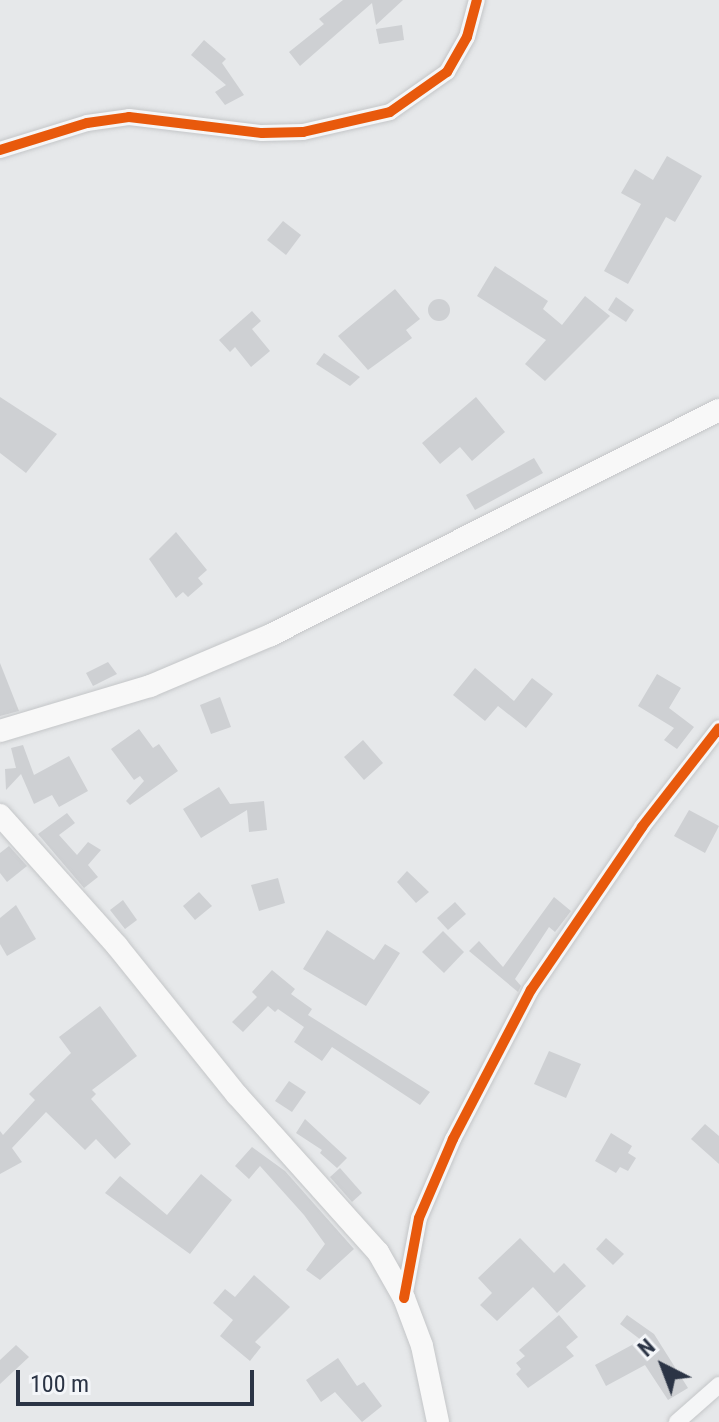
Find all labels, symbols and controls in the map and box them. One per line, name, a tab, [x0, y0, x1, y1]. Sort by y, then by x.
north arrow	[623, 1326, 703, 1406]
text: N	[633, 1334, 660, 1362]
scale bar	[20, 1354, 258, 1404]
text: 100 m	[30, 1370, 89, 1398]

